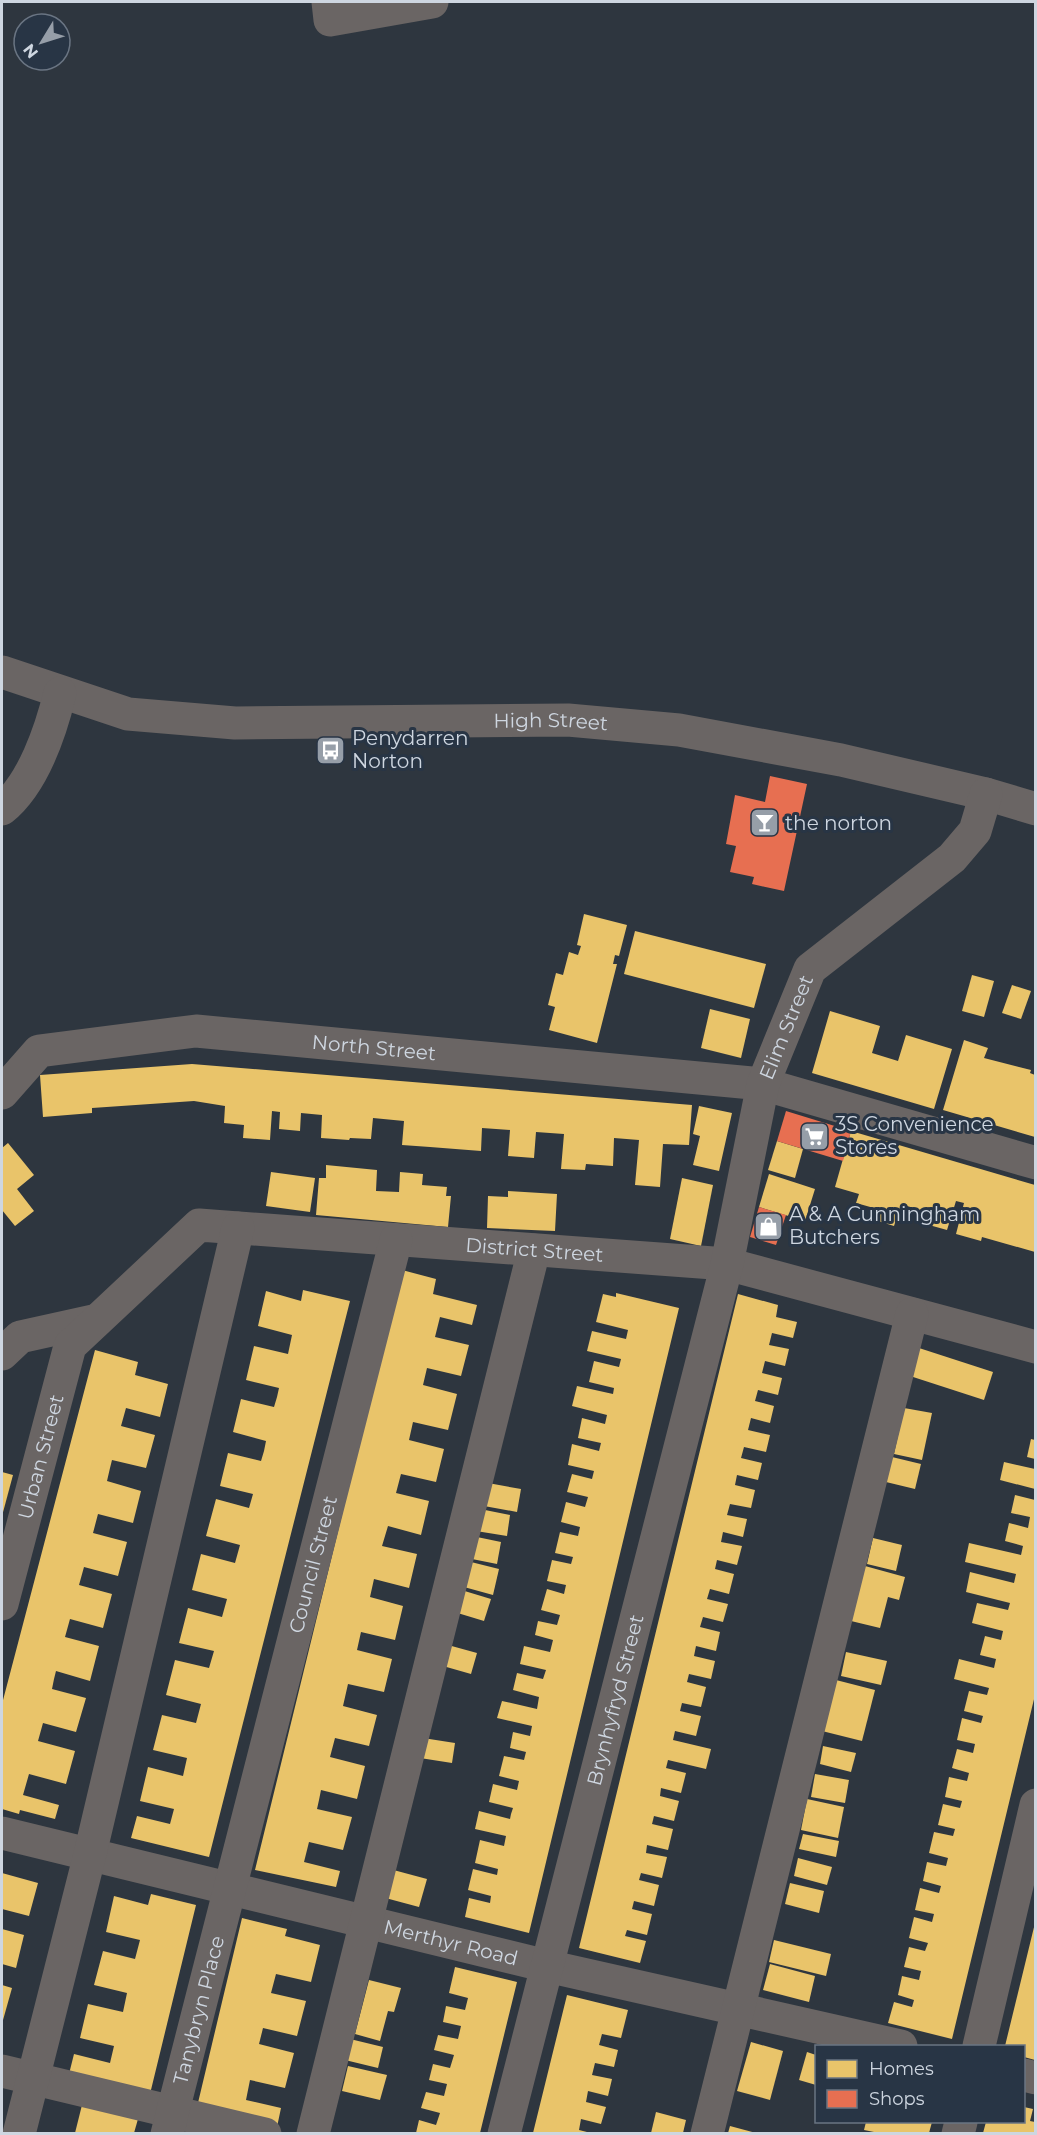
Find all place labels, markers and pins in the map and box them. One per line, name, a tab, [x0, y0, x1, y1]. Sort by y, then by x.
place label: Penydarren Norton	[352, 726, 468, 773]
bus stop icon: Penydarren Norton	[315, 734, 347, 766]
bar icon: the norton	[748, 807, 780, 839]
place label: the norton	[785, 811, 892, 835]
place label: 3S Convenience Stores	[835, 1112, 994, 1159]
supermarket icon: 3S Convenience Stores	[798, 1120, 830, 1152]
place label: A & A Cunningham Butchers	[789, 1202, 980, 1249]
shop icon: A & A Cunningham Butchers	[752, 1210, 784, 1242]

